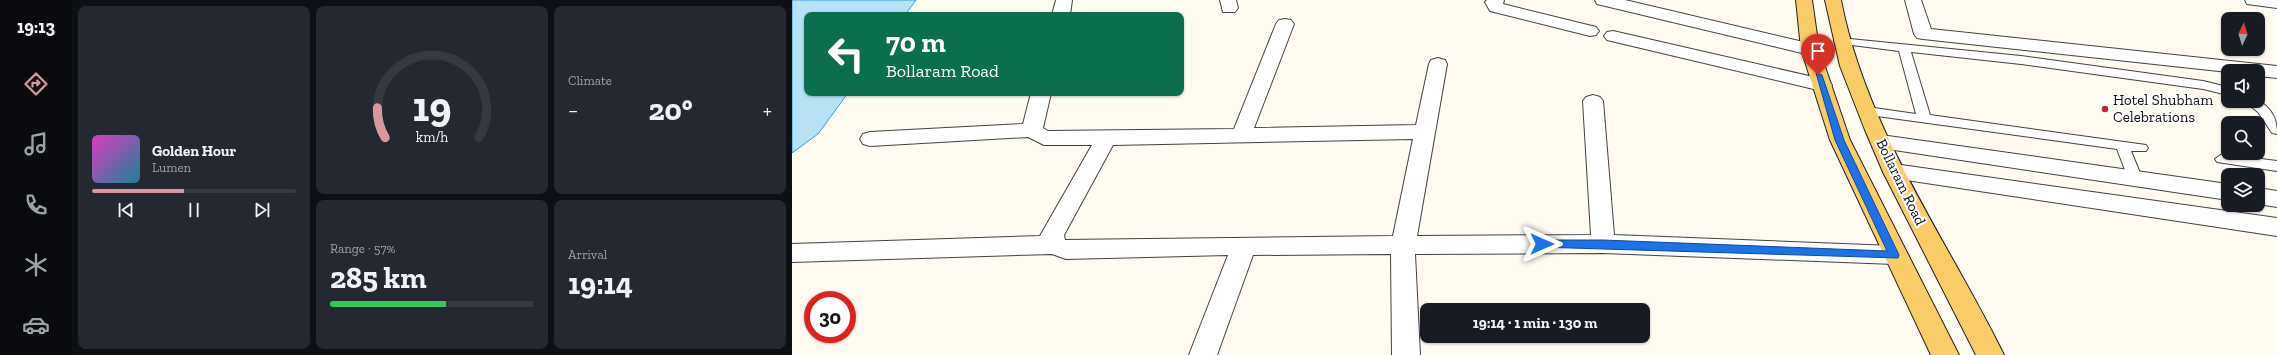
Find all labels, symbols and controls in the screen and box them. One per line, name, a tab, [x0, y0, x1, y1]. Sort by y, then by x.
north arrow	[2221, 12, 2265, 56]
map controls	[2221, 12, 2265, 212]
text: 19:13	[17, 16, 55, 38]
text: 70 m	[886, 26, 946, 59]
icon: left	[820, 28, 872, 80]
pin	[1801, 34, 1835, 75]
icon: arrive	[1807, 40, 1829, 62]
text: Bollaram Road	[886, 60, 999, 82]
button: sound	[2221, 64, 2265, 108]
icon: directions	[22, 70, 50, 98]
text: Climate	[568, 73, 612, 88]
text: 19	[412, 82, 452, 132]
place label: Hotel Shubham Celebrations	[2113, 91, 2213, 126]
text: 20°	[648, 92, 693, 128]
text: −	[568, 97, 578, 124]
text: +	[763, 97, 772, 124]
marker: Hotel Shubham Celebrations	[2100, 104, 2110, 114]
button: search	[2221, 116, 2265, 160]
text: km/h	[416, 128, 448, 145]
icon: music	[22, 130, 50, 158]
street label: Bollaram Road	[1872, 136, 1930, 229]
text: Golden Hour	[152, 142, 236, 160]
text: Lumen	[152, 160, 191, 175]
button: layers	[2221, 168, 2265, 212]
icon: phone	[22, 191, 50, 219]
icon: previous	[115, 199, 137, 221]
icon: pause	[183, 199, 205, 221]
icon: next	[251, 199, 273, 221]
position arrow	[1521, 223, 1563, 265]
text: Range · 57%	[330, 241, 395, 256]
text: Arrival	[568, 247, 607, 262]
icon: climate	[22, 251, 50, 279]
text: 285 km	[330, 260, 426, 296]
text: 19:14	[568, 266, 633, 302]
speed limit sign: 30	[804, 291, 856, 343]
icon: car	[22, 311, 50, 339]
text: 19:14 · 1 min · 130 m	[1473, 314, 1597, 332]

